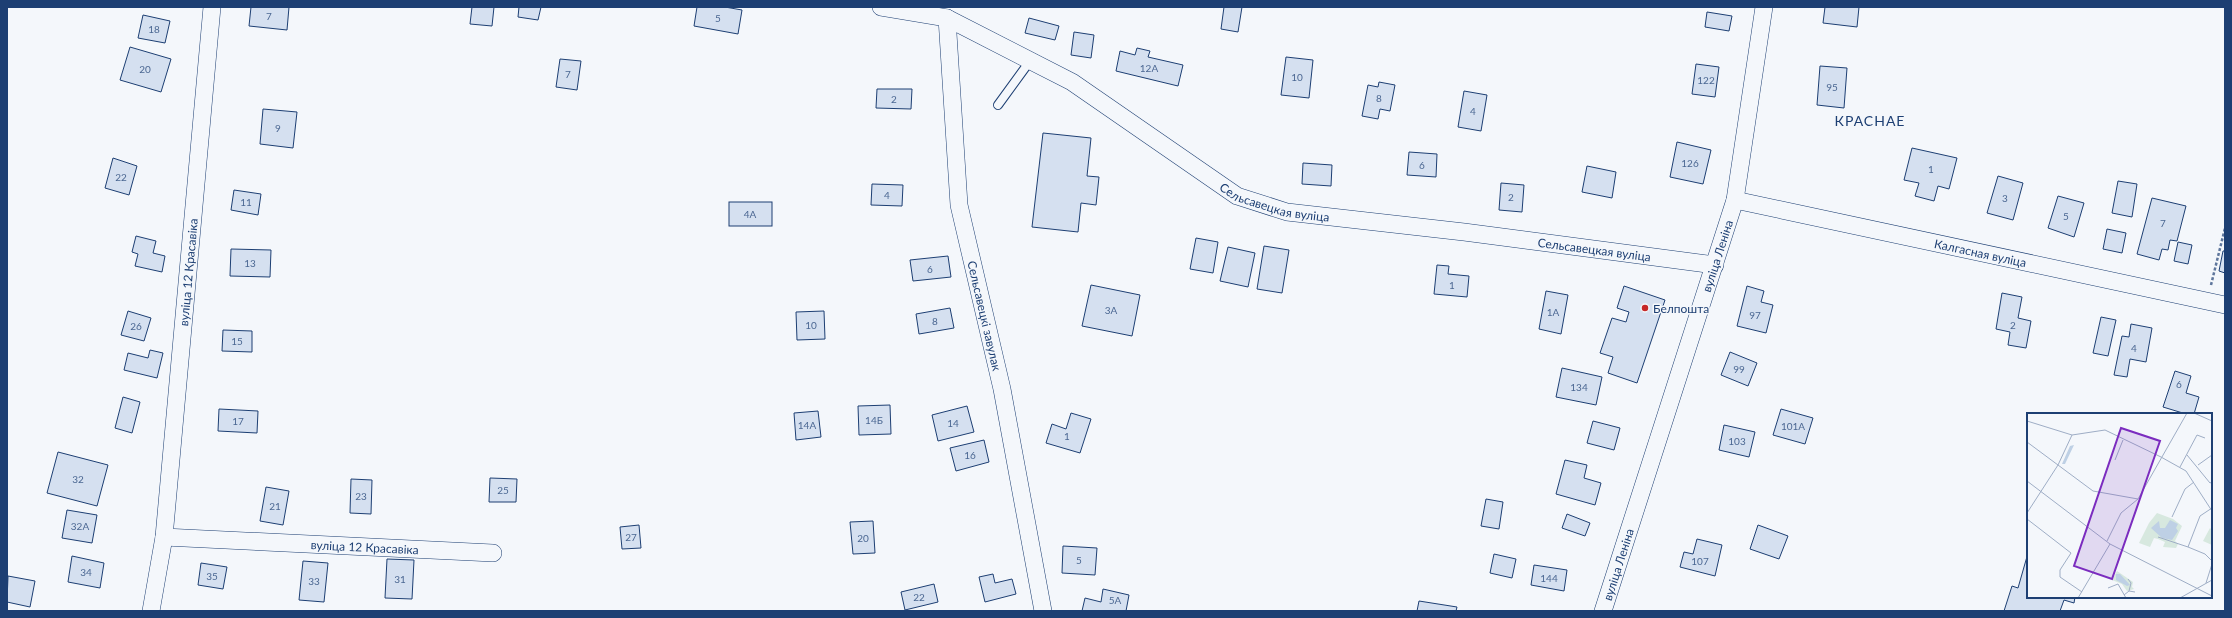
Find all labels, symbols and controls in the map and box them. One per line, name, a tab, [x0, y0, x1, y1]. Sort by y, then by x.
house number: 7	[266, 10, 272, 22]
house number: 5	[715, 12, 721, 24]
house number: 18	[148, 23, 160, 35]
house number: 12А	[1140, 62, 1158, 74]
house number: 20	[139, 63, 151, 75]
house number: 7	[565, 68, 571, 80]
house number: 10	[1291, 71, 1303, 83]
house number: 122	[1697, 74, 1715, 86]
house number: 95	[1826, 81, 1838, 93]
house number: 8	[1376, 92, 1382, 104]
house number: 2	[891, 93, 897, 105]
house number: 4	[1470, 105, 1476, 117]
district label: КРАСНАЕ	[1835, 112, 1905, 129]
house number: 9	[275, 122, 281, 134]
house number: 126	[1681, 157, 1699, 169]
house number: 6	[1419, 159, 1425, 171]
house number: 1	[1928, 163, 1934, 175]
house number: 22	[115, 171, 127, 183]
street label: Сельсавецкая вуліца	[1217, 179, 1330, 224]
house number: 4	[884, 189, 890, 201]
house number: 2	[1508, 191, 1514, 203]
house number: 3	[2002, 192, 2008, 204]
house number: 11	[240, 196, 252, 208]
house number: 4А	[744, 208, 757, 220]
house number: 5	[2063, 210, 2069, 222]
house number: 7	[2160, 217, 2166, 229]
street label: вуліца 12 Красавіка	[176, 218, 200, 327]
street label: вуліца Леніна	[1698, 218, 1736, 294]
street label: Сельсавецкая вуліца	[1537, 234, 1652, 264]
street label: Калгасная вуліца	[1933, 235, 2028, 270]
house number: 13	[244, 257, 256, 269]
street label: Сельсавецкі завулак	[965, 259, 1005, 373]
house number: 6	[927, 263, 933, 275]
house number: 1	[1449, 279, 1455, 291]
place label: Белпошта	[1653, 301, 1709, 316]
marker: Белпошта	[1640, 303, 1650, 313]
house number: 3А	[1105, 304, 1118, 316]
house number: 1А	[1547, 306, 1560, 318]
house number: 97	[1749, 309, 1761, 321]
house number: 8	[932, 315, 938, 327]
house number: 10	[805, 319, 817, 331]
house number: 2	[2010, 319, 2016, 331]
house number: 26	[130, 320, 142, 332]
house number: 15	[231, 335, 243, 347]
house number: 4	[2131, 342, 2137, 354]
house number: 99	[1733, 363, 1745, 375]
house number: 6	[2176, 378, 2182, 390]
house number: 134	[1570, 381, 1588, 393]
inset map	[2027, 413, 2212, 598]
house number: 14Б	[865, 414, 883, 426]
house number: 17	[232, 415, 244, 427]
house number: 14	[947, 417, 959, 429]
house number: 14А	[798, 419, 816, 431]
house number: 101А	[1781, 420, 1805, 432]
house number: 1	[1064, 430, 1070, 442]
house number: 103	[1728, 435, 1746, 447]
house number: 16	[964, 449, 976, 461]
house number: 32	[72, 473, 84, 485]
house number: 25	[497, 484, 509, 496]
house number: 23	[355, 490, 367, 502]
house number: 21	[269, 500, 281, 512]
house number: 32А	[71, 520, 89, 532]
street label: вуліца Леніна	[1599, 526, 1637, 602]
house number: 27	[625, 531, 637, 543]
house number: 20	[857, 532, 869, 544]
street label: вуліца 12 Красавіка	[310, 537, 419, 557]
house number: 5	[1076, 554, 1082, 566]
house number: 107	[1691, 555, 1709, 567]
house number: 34	[80, 566, 92, 578]
house number: 35	[206, 570, 218, 582]
house number: 144	[1540, 572, 1558, 584]
house number: 31	[394, 573, 406, 585]
house number: 33	[308, 575, 320, 587]
house number: 22	[913, 591, 925, 603]
house number: 5А	[1109, 594, 1122, 606]

